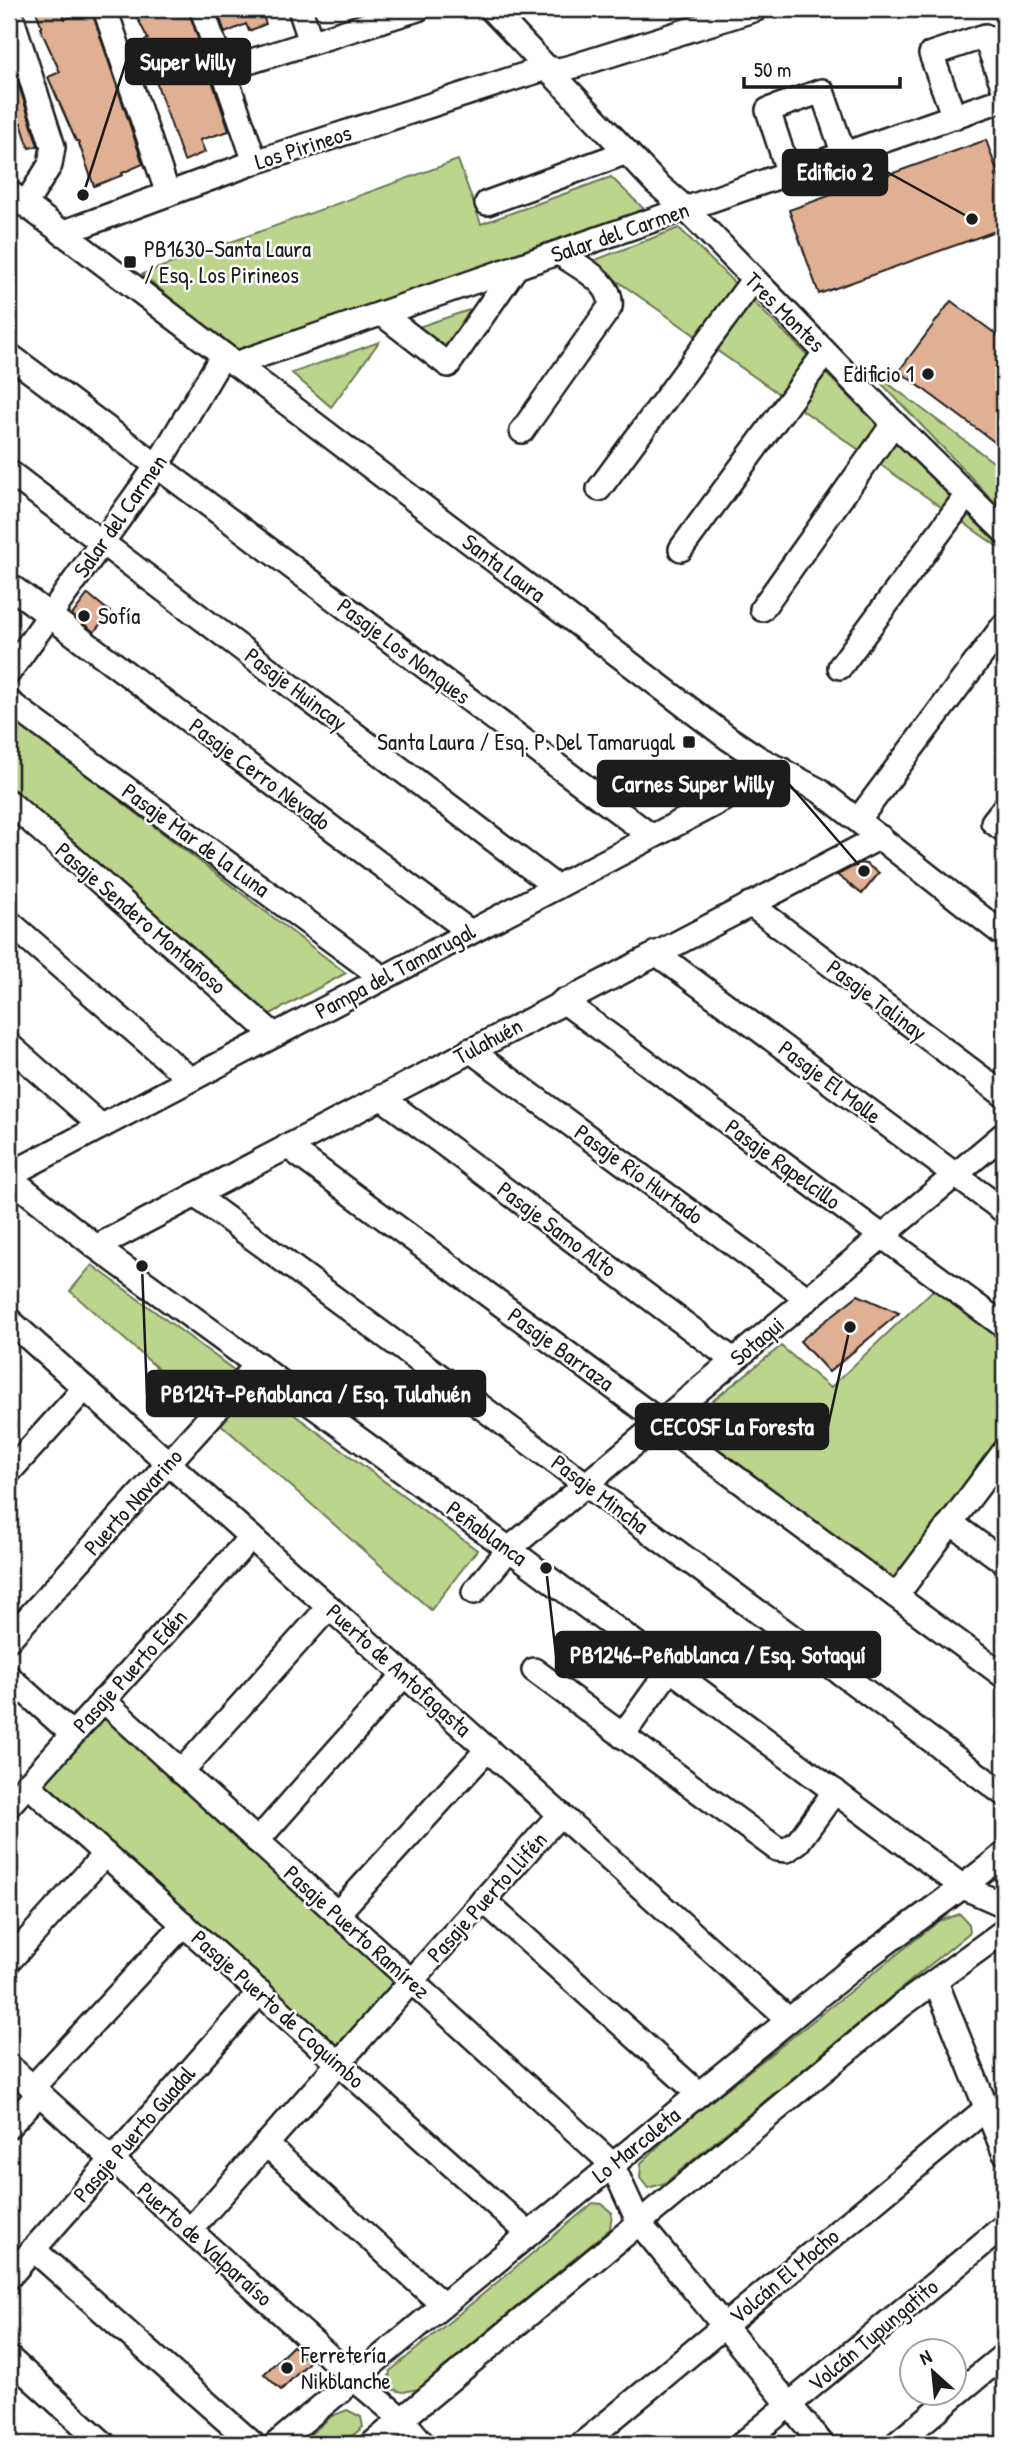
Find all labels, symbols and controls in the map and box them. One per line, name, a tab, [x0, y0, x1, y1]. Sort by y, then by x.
callout: Super Willy	[126, 39, 250, 84]
text: Super Willy	[140, 45, 236, 78]
scale bar	[744, 46, 899, 90]
text: 50 m	[754, 55, 791, 84]
street label: Los Pirineos	[251, 116, 355, 177]
callout: Edificio 2	[783, 150, 887, 195]
text: Edificio 2	[797, 155, 874, 187]
street label: Salar del Carmen	[547, 193, 693, 270]
place label: PB1630-Santa Laura / Esq. Los Pirineos	[144, 233, 311, 290]
marker: PB1630-Santa Laura / Esq. Los Pirineos	[122, 254, 138, 270]
street label: Tres Montes	[738, 265, 833, 359]
place label: Edificio 1	[844, 358, 914, 389]
marker: Edificio 1	[920, 366, 936, 382]
street label: Salar del Carmen	[66, 448, 174, 584]
street label: Santa Laura	[456, 526, 552, 609]
street label: Pasaje Los Nonques	[331, 590, 477, 711]
place label: Sofía	[98, 600, 140, 631]
marker: Sofía	[76, 608, 92, 624]
street label: Pasaje Huincay	[239, 640, 354, 738]
street label: Pasaje Cerro Nevado	[183, 710, 337, 837]
place label: Santa Laura / Esq. P. Del Tamarugal	[377, 726, 676, 757]
marker: Santa Laura / Esq. P. Del Tamarugal	[681, 734, 697, 750]
callout: Carnes Super Willy	[598, 761, 789, 806]
text: Carnes Super Willy	[612, 767, 774, 800]
street label: Pasaje Mar de la Luna	[116, 775, 276, 904]
street label: Pasaje Sendero Montañoso	[49, 835, 234, 1001]
street label: Pampa del Tamarugal	[309, 915, 481, 1026]
street label: Pasaje Talinay	[821, 952, 934, 1048]
street label: Tulahuén	[448, 1010, 527, 1072]
street label: Pasaje El Molle	[772, 1033, 888, 1131]
street label: Pasaje Rapelcillo	[719, 1111, 847, 1216]
street label: Pasaje Río Hurtado	[569, 1116, 710, 1231]
street label: Pasaje Samo Alto	[491, 1173, 623, 1284]
street label: Pasaje Barraza	[502, 1300, 621, 1398]
street label: Sotaqui	[723, 1309, 790, 1372]
callout: PB1247-Peñablanca / Esq. Tulahuén	[147, 1371, 485, 1416]
text: PB1247-Peñablanca / Esq. Tulahuén	[161, 1377, 471, 1410]
callout: CECOSF La Foresta	[636, 1404, 828, 1449]
text: CECOSF La Foresta	[650, 1410, 815, 1442]
street label: Puerto Navarino	[76, 1442, 189, 1562]
street label: Pasaje Mincha	[545, 1447, 655, 1540]
street label: Peñablanca	[441, 1493, 534, 1572]
street label: Puerto de Antofagasta	[320, 1596, 479, 1743]
street label: Pasaje Puerto Edén	[66, 1602, 194, 1739]
callout: PB1246-Peñablanca / Esq. Sotaquí	[556, 1632, 880, 1677]
text: PB1246-Peñablanca / Esq. Sotaquí	[570, 1638, 866, 1671]
street label: Pasaje Puerto Llifén	[420, 1825, 554, 1969]
street label: Pasaje Puerto Ramírez	[278, 1858, 437, 2006]
street label: Pasaje Puerto de Coquimbo	[185, 1922, 372, 2095]
street label: Pasaje Puerto Guadal	[66, 2058, 202, 2209]
street label: Lo Marcoleta	[585, 2100, 686, 2190]
street label: Puerto de Valparaíso	[131, 2174, 280, 2313]
street label: Volcán El Mocho	[722, 2221, 845, 2331]
street label: Volcán Tupungatito	[801, 2271, 944, 2398]
north arrow	[898, 2338, 968, 2408]
place label: Ferretería Nikblanche	[300, 2339, 391, 2396]
text: N	[915, 2343, 936, 2371]
marker: Ferretería Nikblanche	[279, 2360, 295, 2376]

